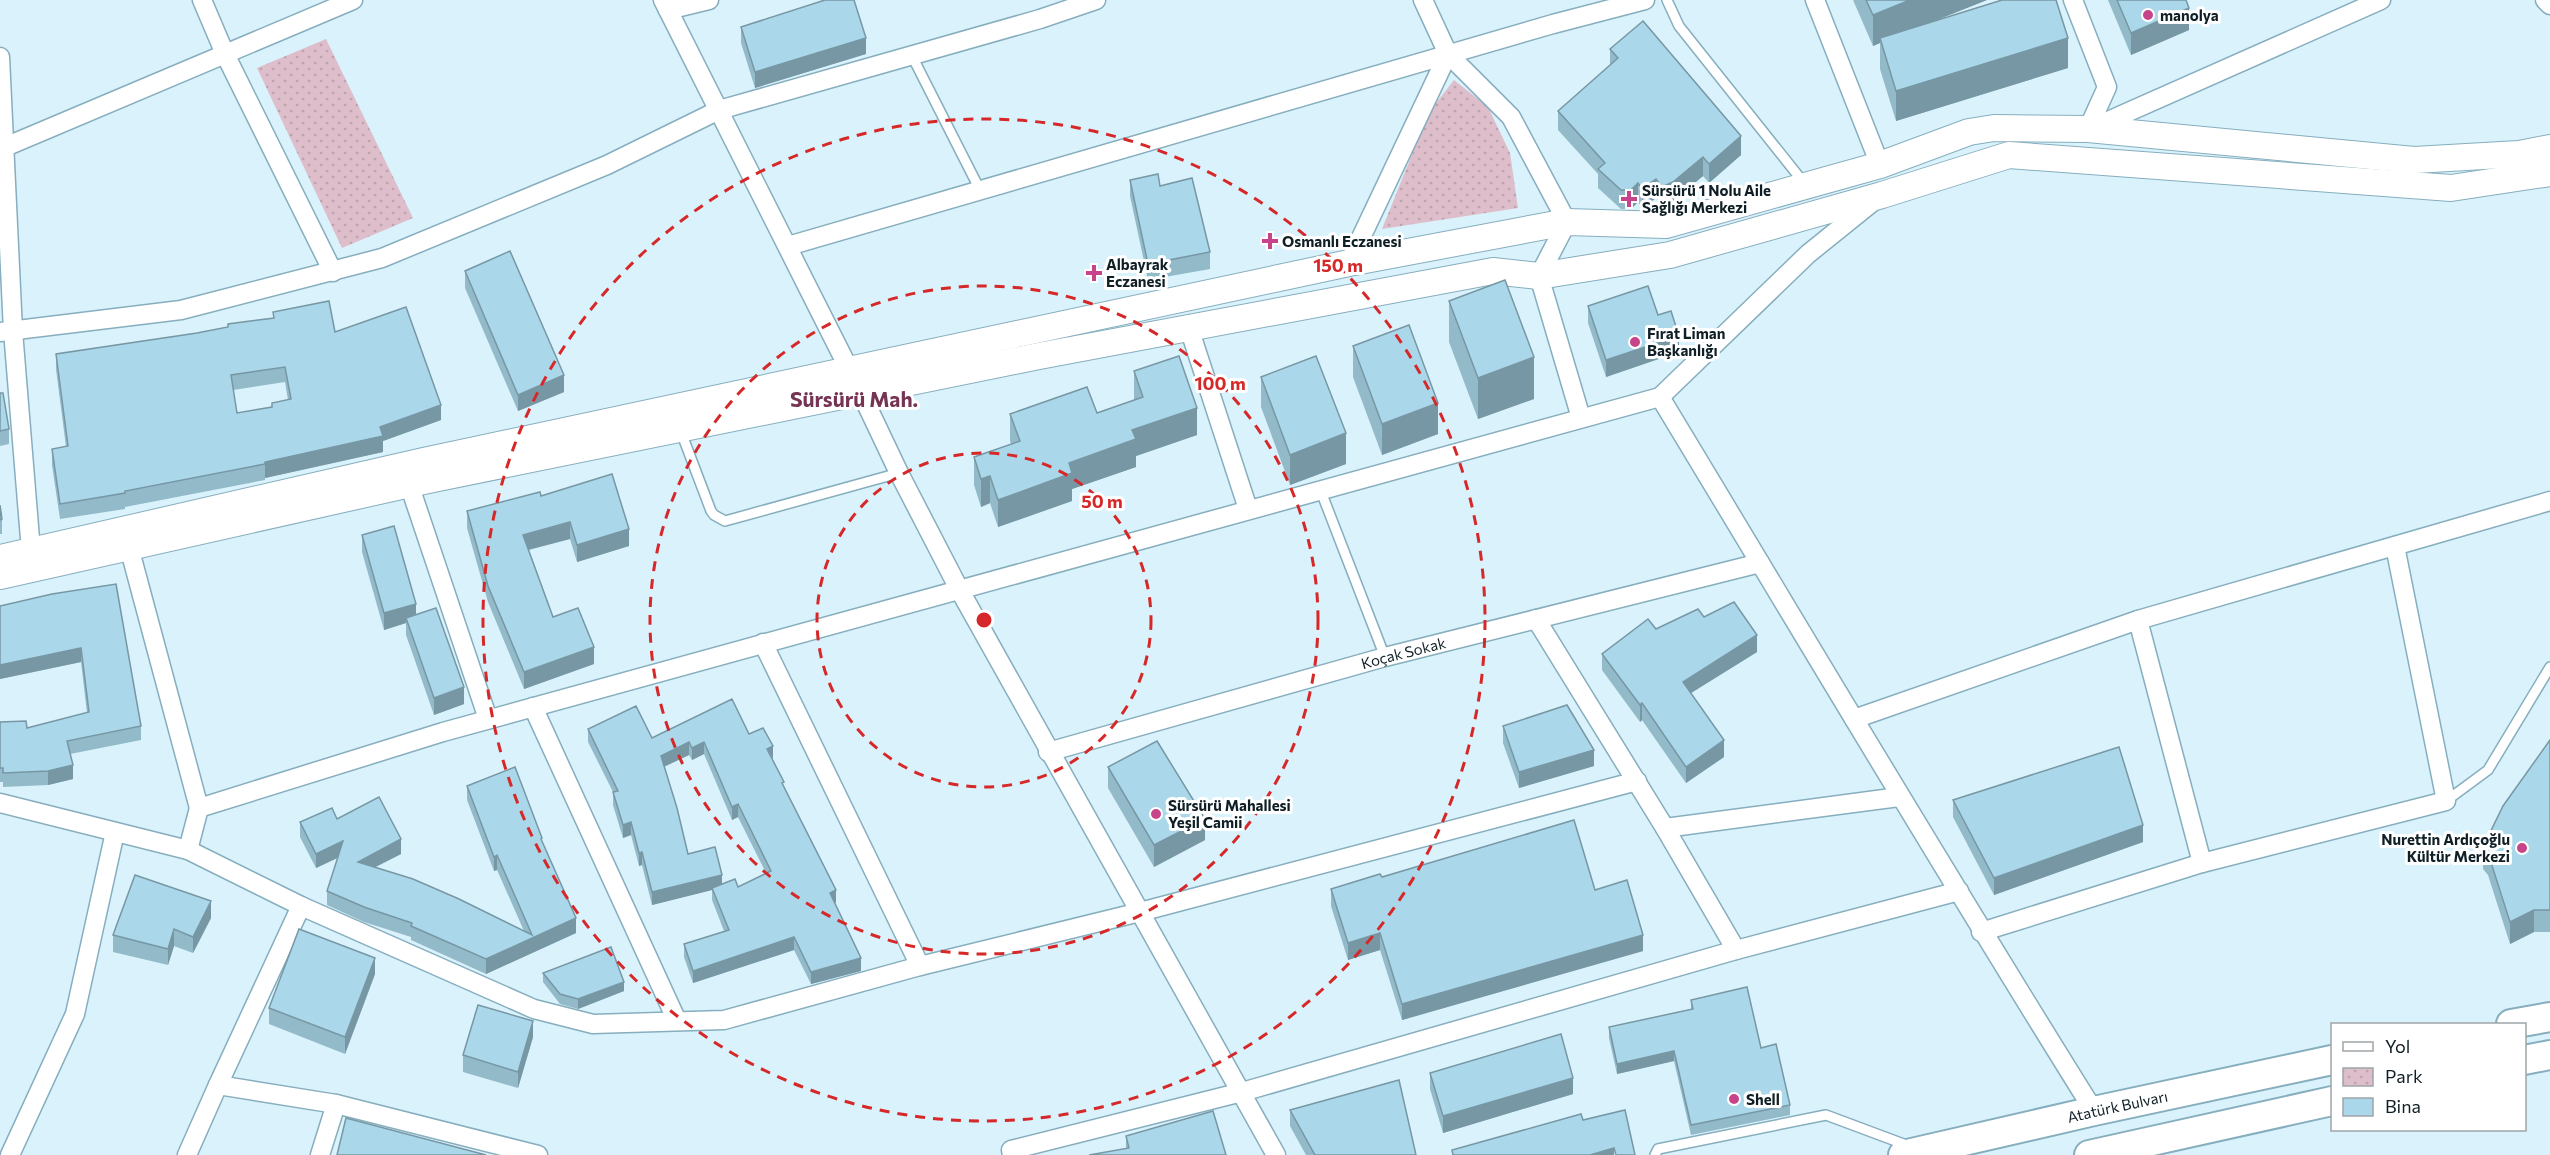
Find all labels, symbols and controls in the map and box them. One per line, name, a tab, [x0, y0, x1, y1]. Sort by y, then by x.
place label: manolya	[2160, 6, 2219, 24]
marker: manolya	[2141, 8, 2155, 22]
place label: Sürsürü 1 Nolu Aile Sağlığı Merkezi	[1642, 181, 1771, 216]
marker: Sürsürü 1 Nolu Aile Sağlığı Merkezi	[1620, 190, 1638, 208]
place label: Osmanlı Eczanesi	[1282, 232, 1402, 250]
marker: Osmanlı Eczanesi	[1263, 234, 1277, 248]
text: 150 m	[1313, 254, 1363, 276]
place label: Albayrak Eczanesi	[1106, 255, 1169, 290]
marker: Albayrak Eczanesi	[1087, 266, 1101, 280]
place label: Fırat Liman Başkanlığı	[1647, 324, 1725, 359]
marker: Fırat Liman Başkanlığı	[1628, 335, 1642, 349]
text: 100 m	[1194, 372, 1246, 394]
district label: Sürsürü Mah.	[790, 386, 918, 411]
text: 50 m	[1081, 490, 1123, 512]
centre of rings	[974, 610, 994, 630]
street label: Koçak Sokak	[1359, 633, 1448, 672]
place label: Sürsürü Mahallesi Yeşil Camii	[1168, 796, 1291, 831]
marker: Sürsürü Mahallesi Yeşil Camii	[1149, 807, 1163, 821]
place label: Nurettin Ardıçoğlu Kültür Merkezi	[2381, 830, 2510, 865]
marker: Nurettin Ardıçoğlu Kültür Merkezi	[2515, 841, 2529, 855]
legend	[2331, 1023, 2526, 1131]
text: Yol	[2385, 1035, 2410, 1057]
text: Park	[2385, 1065, 2423, 1087]
street label: Atatürk Bulvarı	[2065, 1086, 2169, 1126]
place label: Shell	[1746, 1090, 1780, 1108]
marker: Shell	[1727, 1092, 1741, 1106]
text: Bina	[2385, 1095, 2421, 1117]

